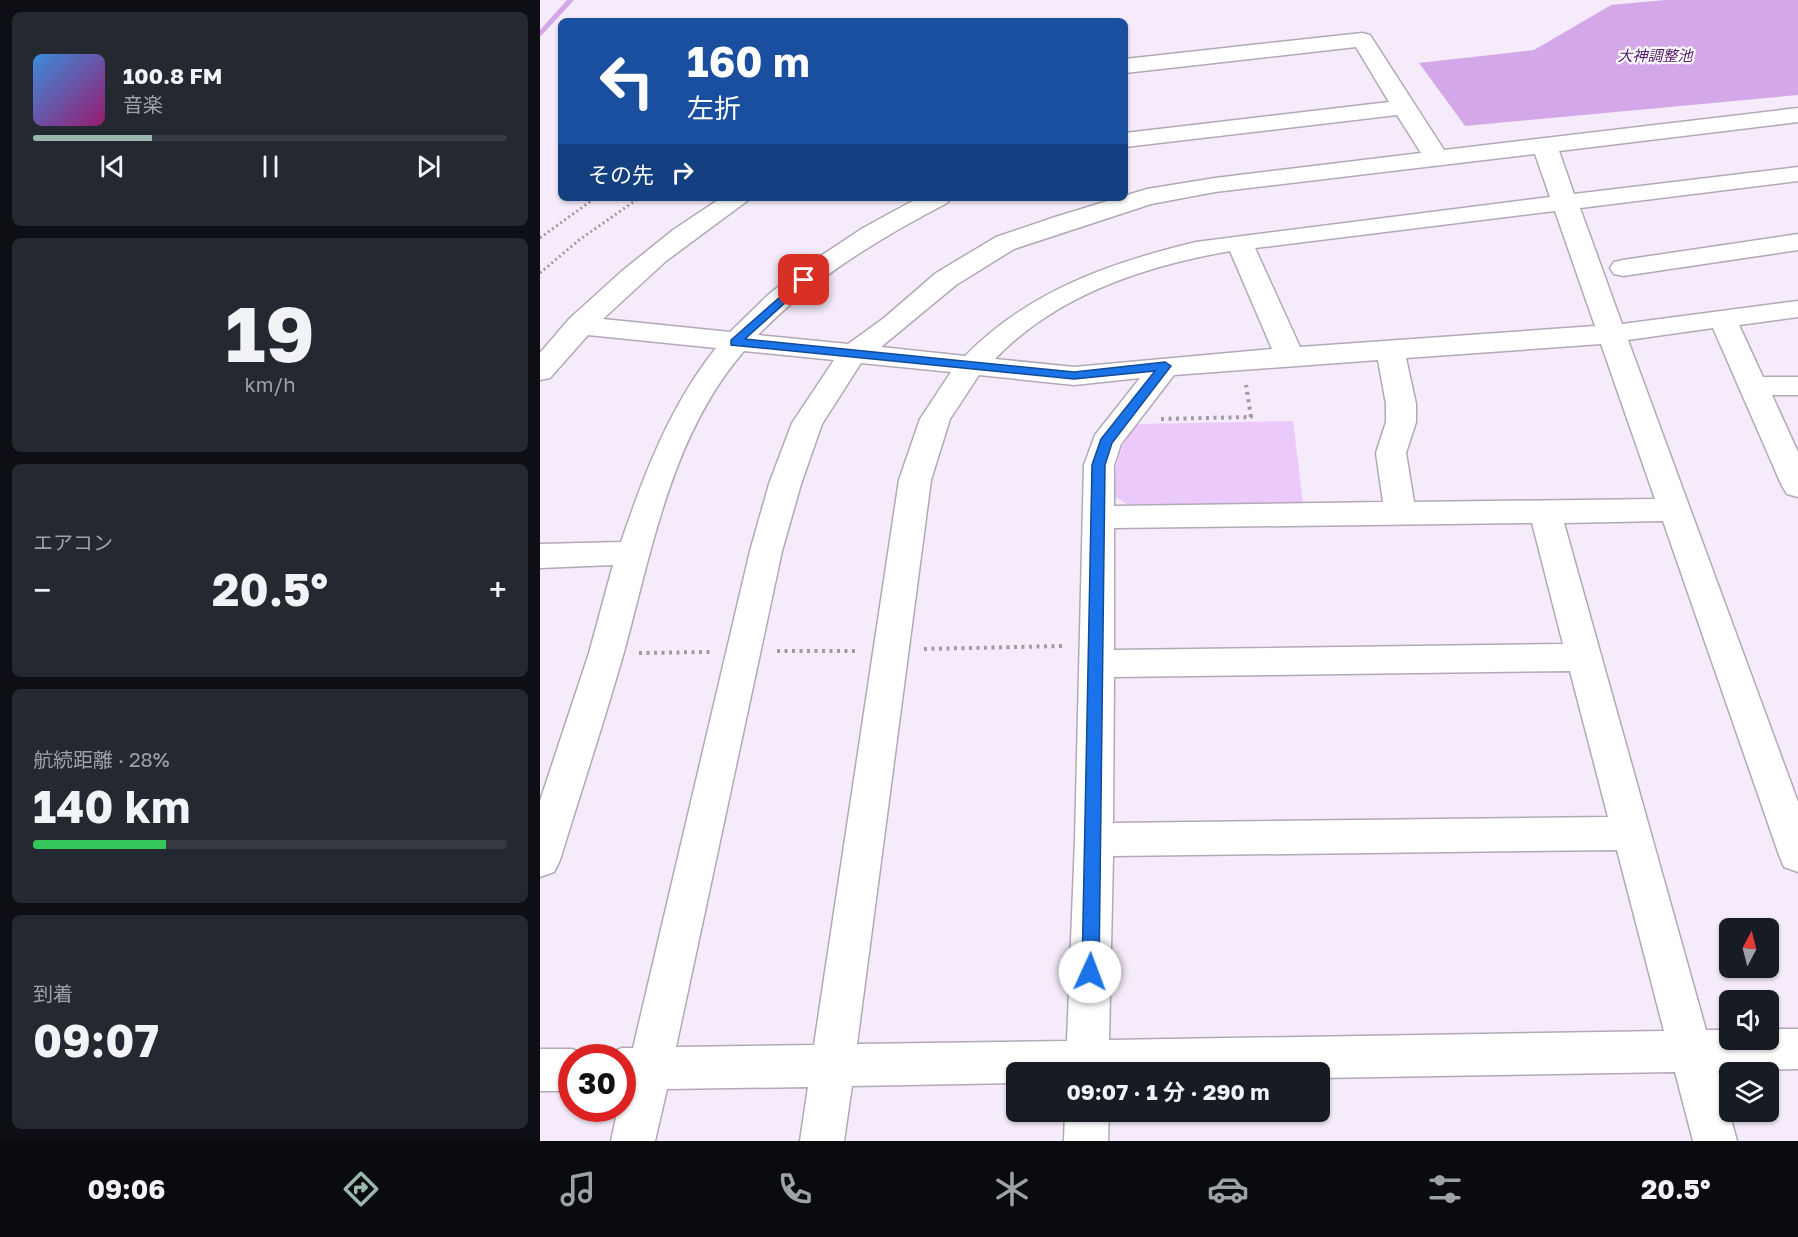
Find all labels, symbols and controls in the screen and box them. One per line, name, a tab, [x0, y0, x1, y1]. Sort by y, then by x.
text: 160 m	[687, 36, 810, 86]
icon: left	[588, 42, 666, 120]
water label: 大神調整池	[1617, 46, 1694, 64]
text: 100.8 FM	[123, 62, 222, 89]
text: 音楽	[123, 92, 163, 116]
text: 左折	[687, 92, 741, 124]
icon: previous	[96, 150, 129, 183]
icon: pause	[254, 150, 287, 183]
icon: next	[412, 150, 445, 183]
icon: right	[666, 156, 699, 189]
text: その先	[588, 161, 654, 188]
pin	[778, 254, 829, 305]
icon: arrive	[787, 263, 820, 296]
text: 19	[225, 286, 315, 379]
text: km/h	[245, 372, 295, 396]
text: エアコン	[33, 530, 113, 554]
text: 20.5°	[212, 562, 328, 616]
text: −	[33, 570, 51, 609]
text: +	[489, 570, 507, 609]
text: 航続距離 · 28%	[33, 747, 170, 771]
text: 140 km	[33, 779, 190, 833]
north arrow	[1719, 918, 1779, 978]
map controls	[1719, 918, 1779, 1122]
position arrow	[1058, 940, 1122, 1004]
text: 到着	[33, 981, 73, 1005]
button: sound	[1719, 990, 1779, 1050]
text: 09:07	[33, 1013, 159, 1067]
speed limit sign: 30	[558, 1044, 636, 1122]
button: layers	[1719, 1062, 1779, 1122]
text: 09:07 · 1 分 · 290 m	[1067, 1078, 1269, 1105]
icon: directions	[340, 1168, 382, 1210]
icon: music	[557, 1168, 599, 1210]
icon: phone	[774, 1168, 816, 1210]
icon: climate	[991, 1168, 1033, 1210]
icon: car	[1207, 1168, 1249, 1210]
icon: filters	[1424, 1168, 1466, 1210]
text: 09:06	[87, 1173, 165, 1205]
text: 20.5°	[1641, 1173, 1711, 1205]

